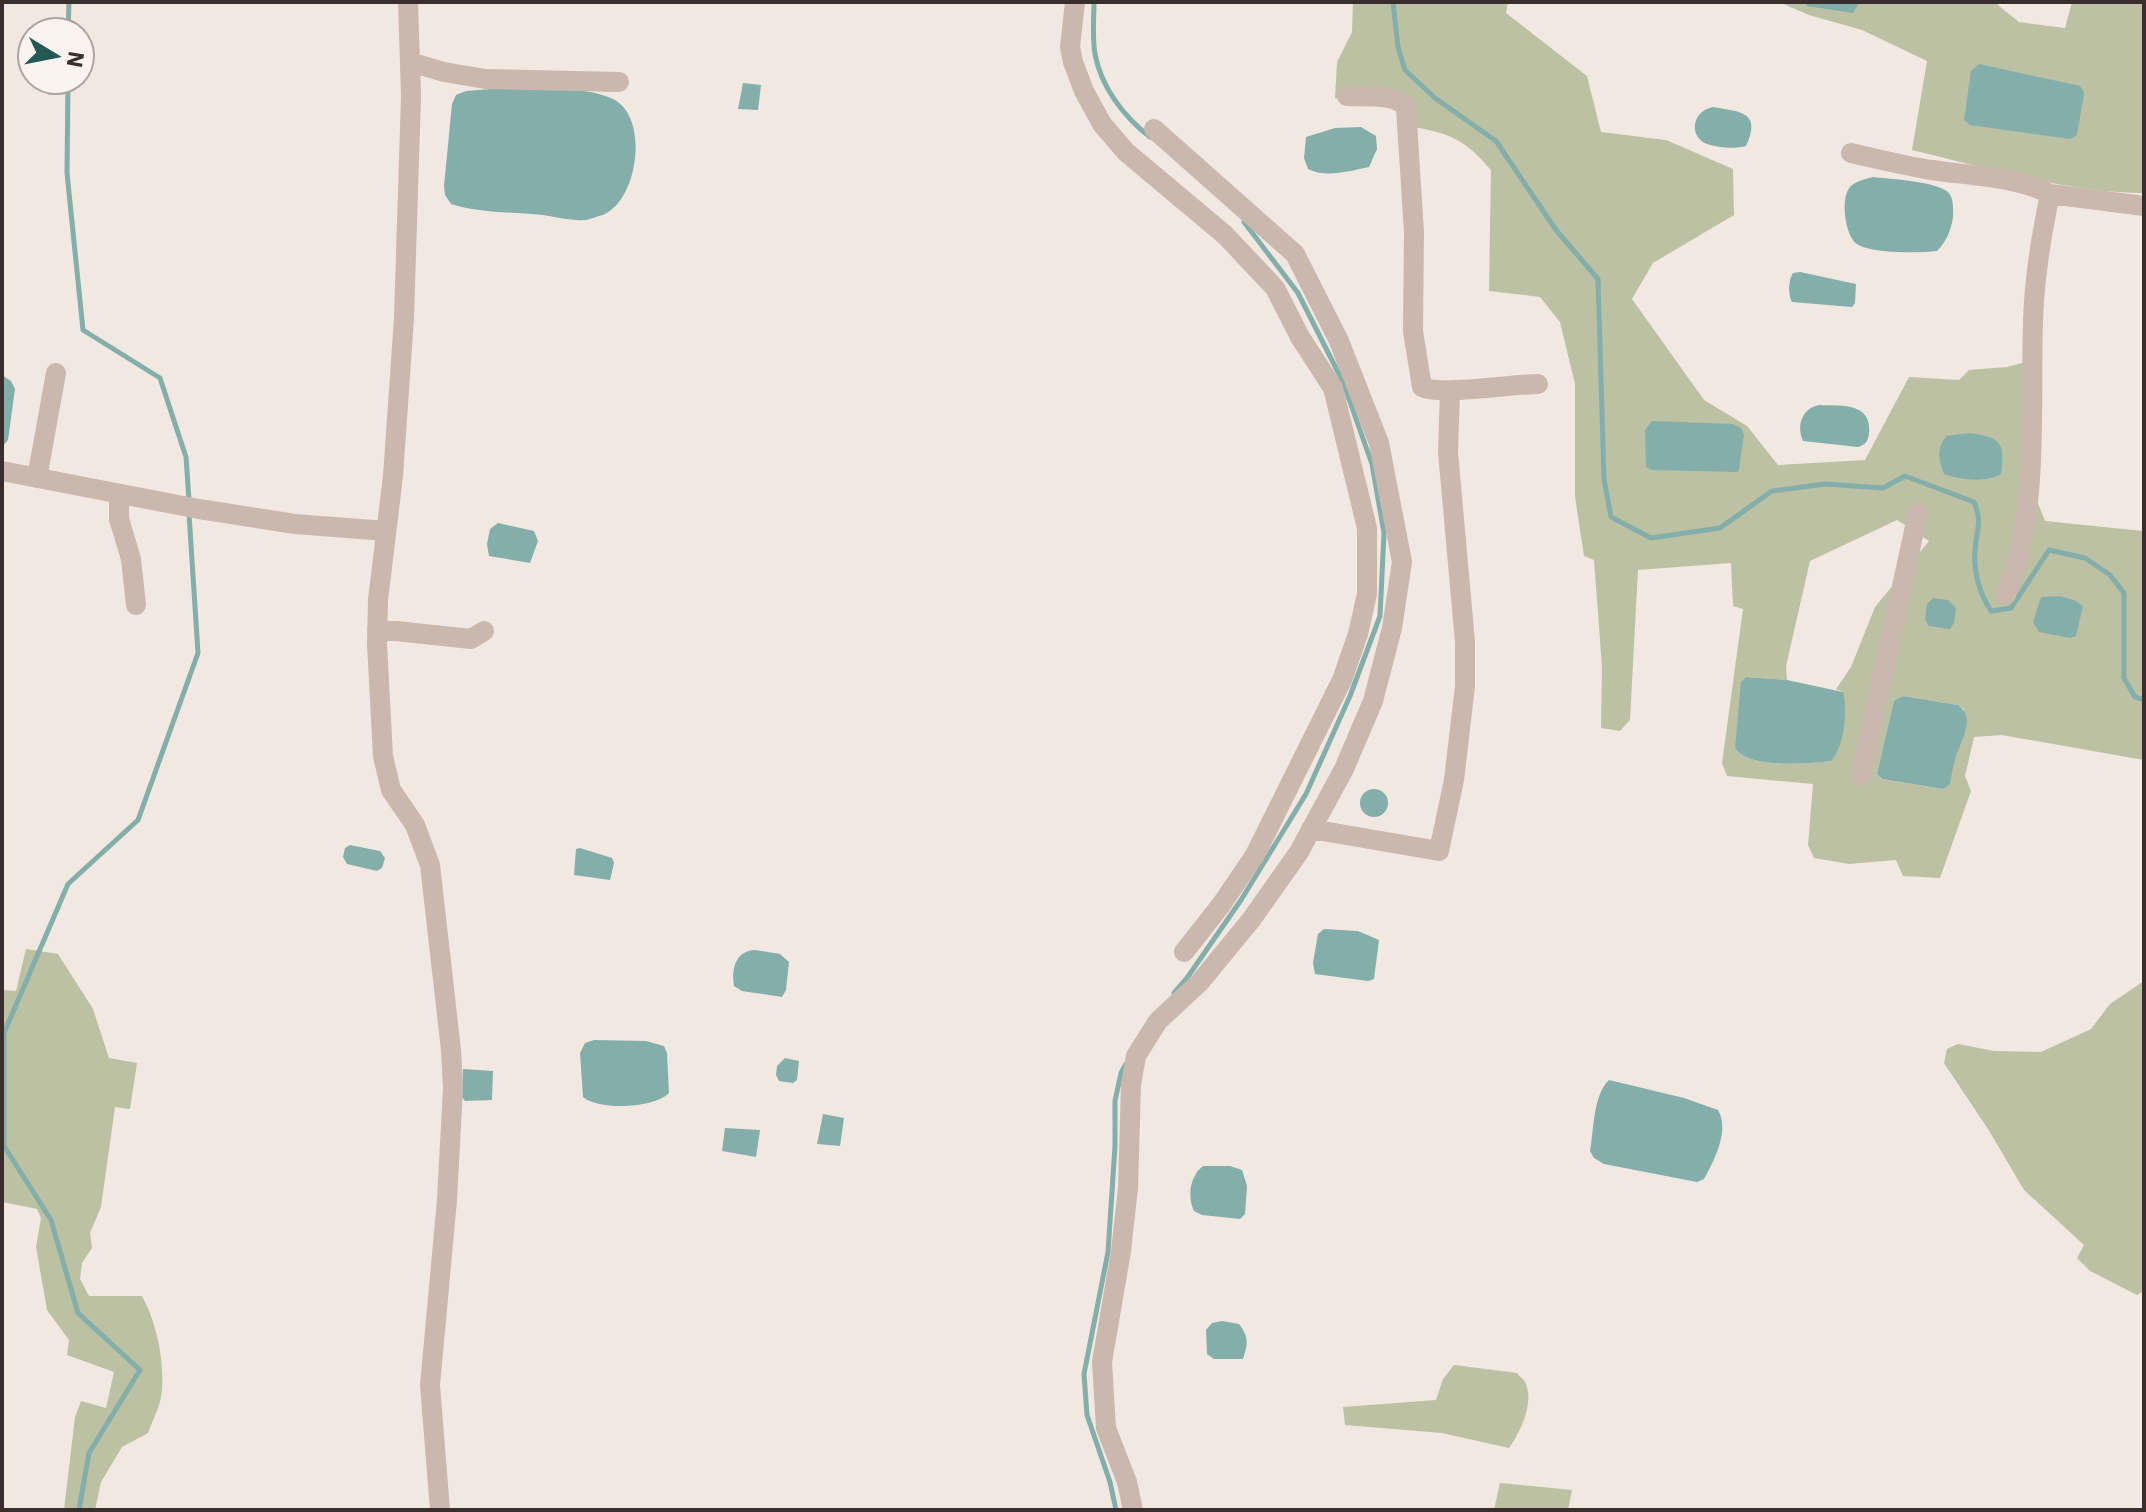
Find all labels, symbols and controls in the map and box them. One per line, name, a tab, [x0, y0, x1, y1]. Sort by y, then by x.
north arrow	[16, 16, 96, 96]
text: N	[61, 49, 92, 70]

